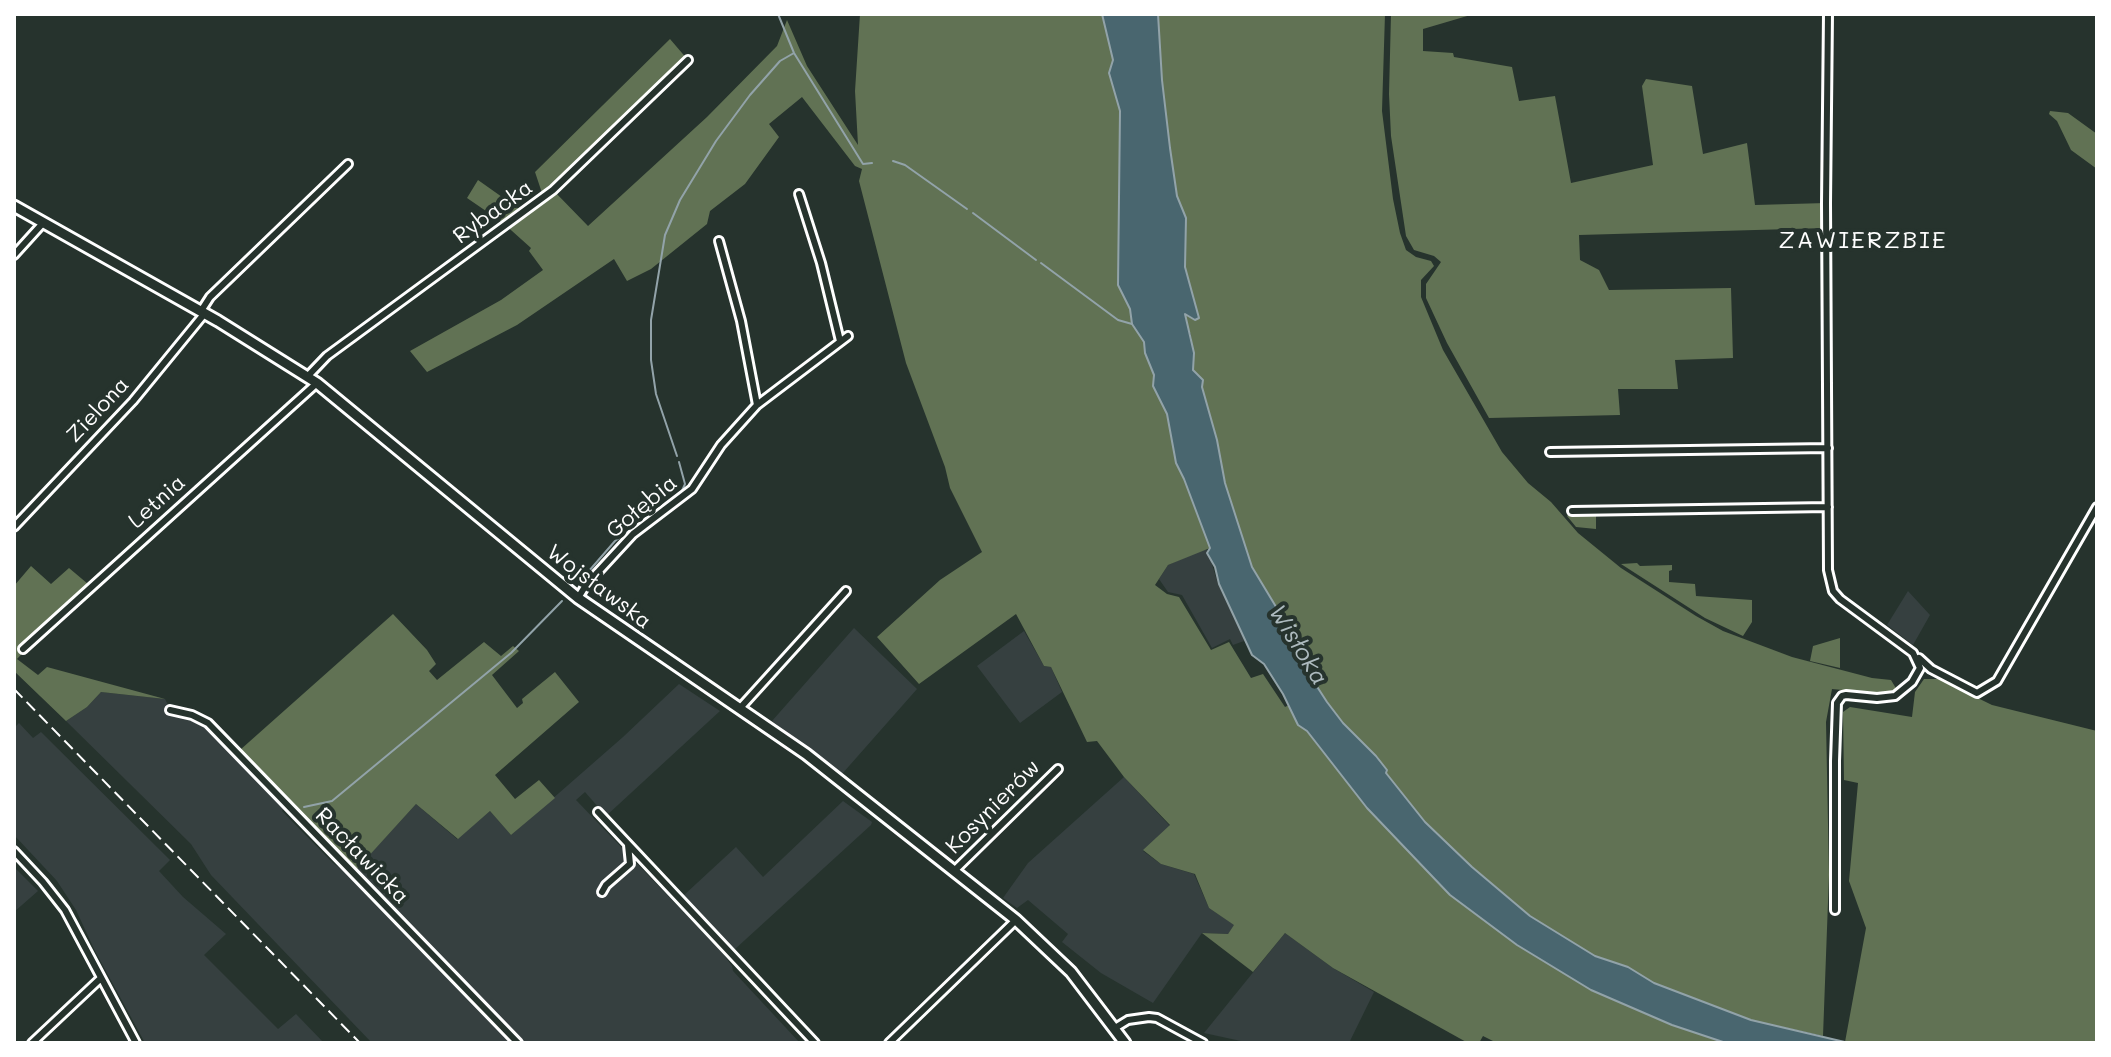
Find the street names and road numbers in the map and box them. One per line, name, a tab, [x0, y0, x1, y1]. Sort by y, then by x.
street label: Rybacka	[448, 174, 538, 250]
street label: Zielona	[61, 372, 135, 448]
street label: Letnia	[123, 470, 191, 534]
street label: Gołębia	[601, 470, 683, 544]
street label: Wojsławska	[541, 539, 657, 635]
street label: Kosynierów	[940, 754, 1046, 860]
street label: Racławicka	[310, 802, 414, 910]

